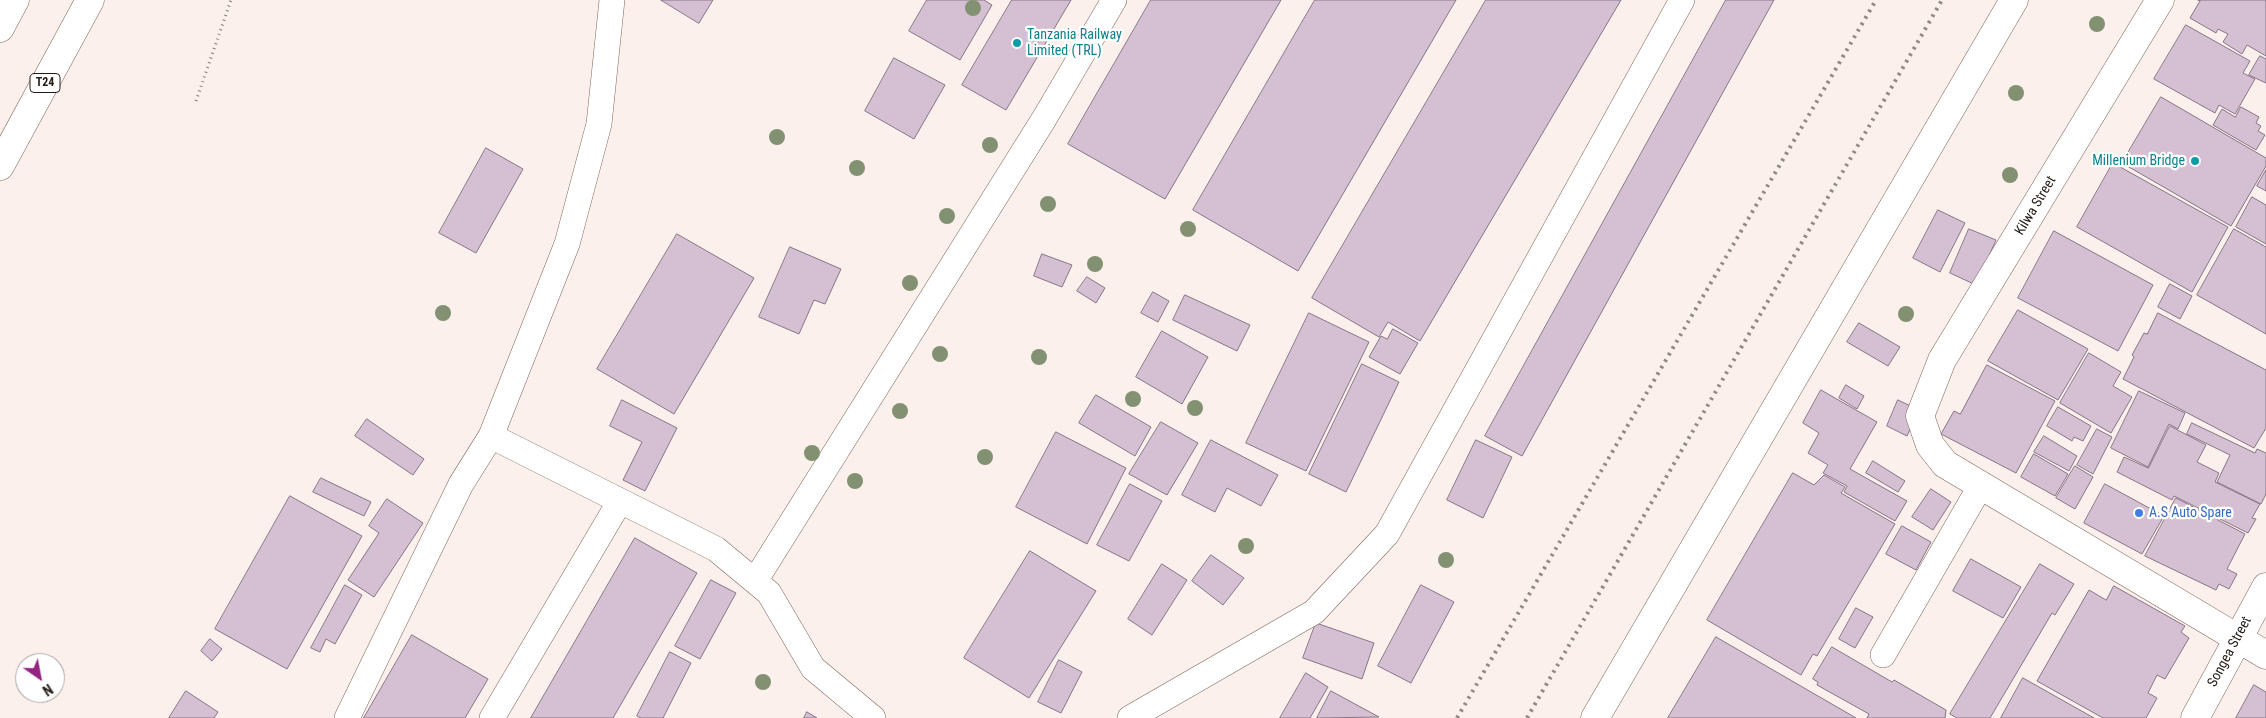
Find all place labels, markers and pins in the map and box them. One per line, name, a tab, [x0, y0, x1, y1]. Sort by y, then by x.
place label: Tanzania Railway Limited (TRL)	[1027, 27, 1122, 59]
marker: Tanzania Railway Limited (TRL)	[1011, 37, 1023, 49]
place label: Millenium Bridge	[2092, 153, 2185, 169]
marker: Millenium Bridge	[2189, 155, 2201, 167]
place label: A.S Auto Spare	[2149, 505, 2232, 521]
marker: A.S Auto Spare	[2133, 507, 2145, 519]

